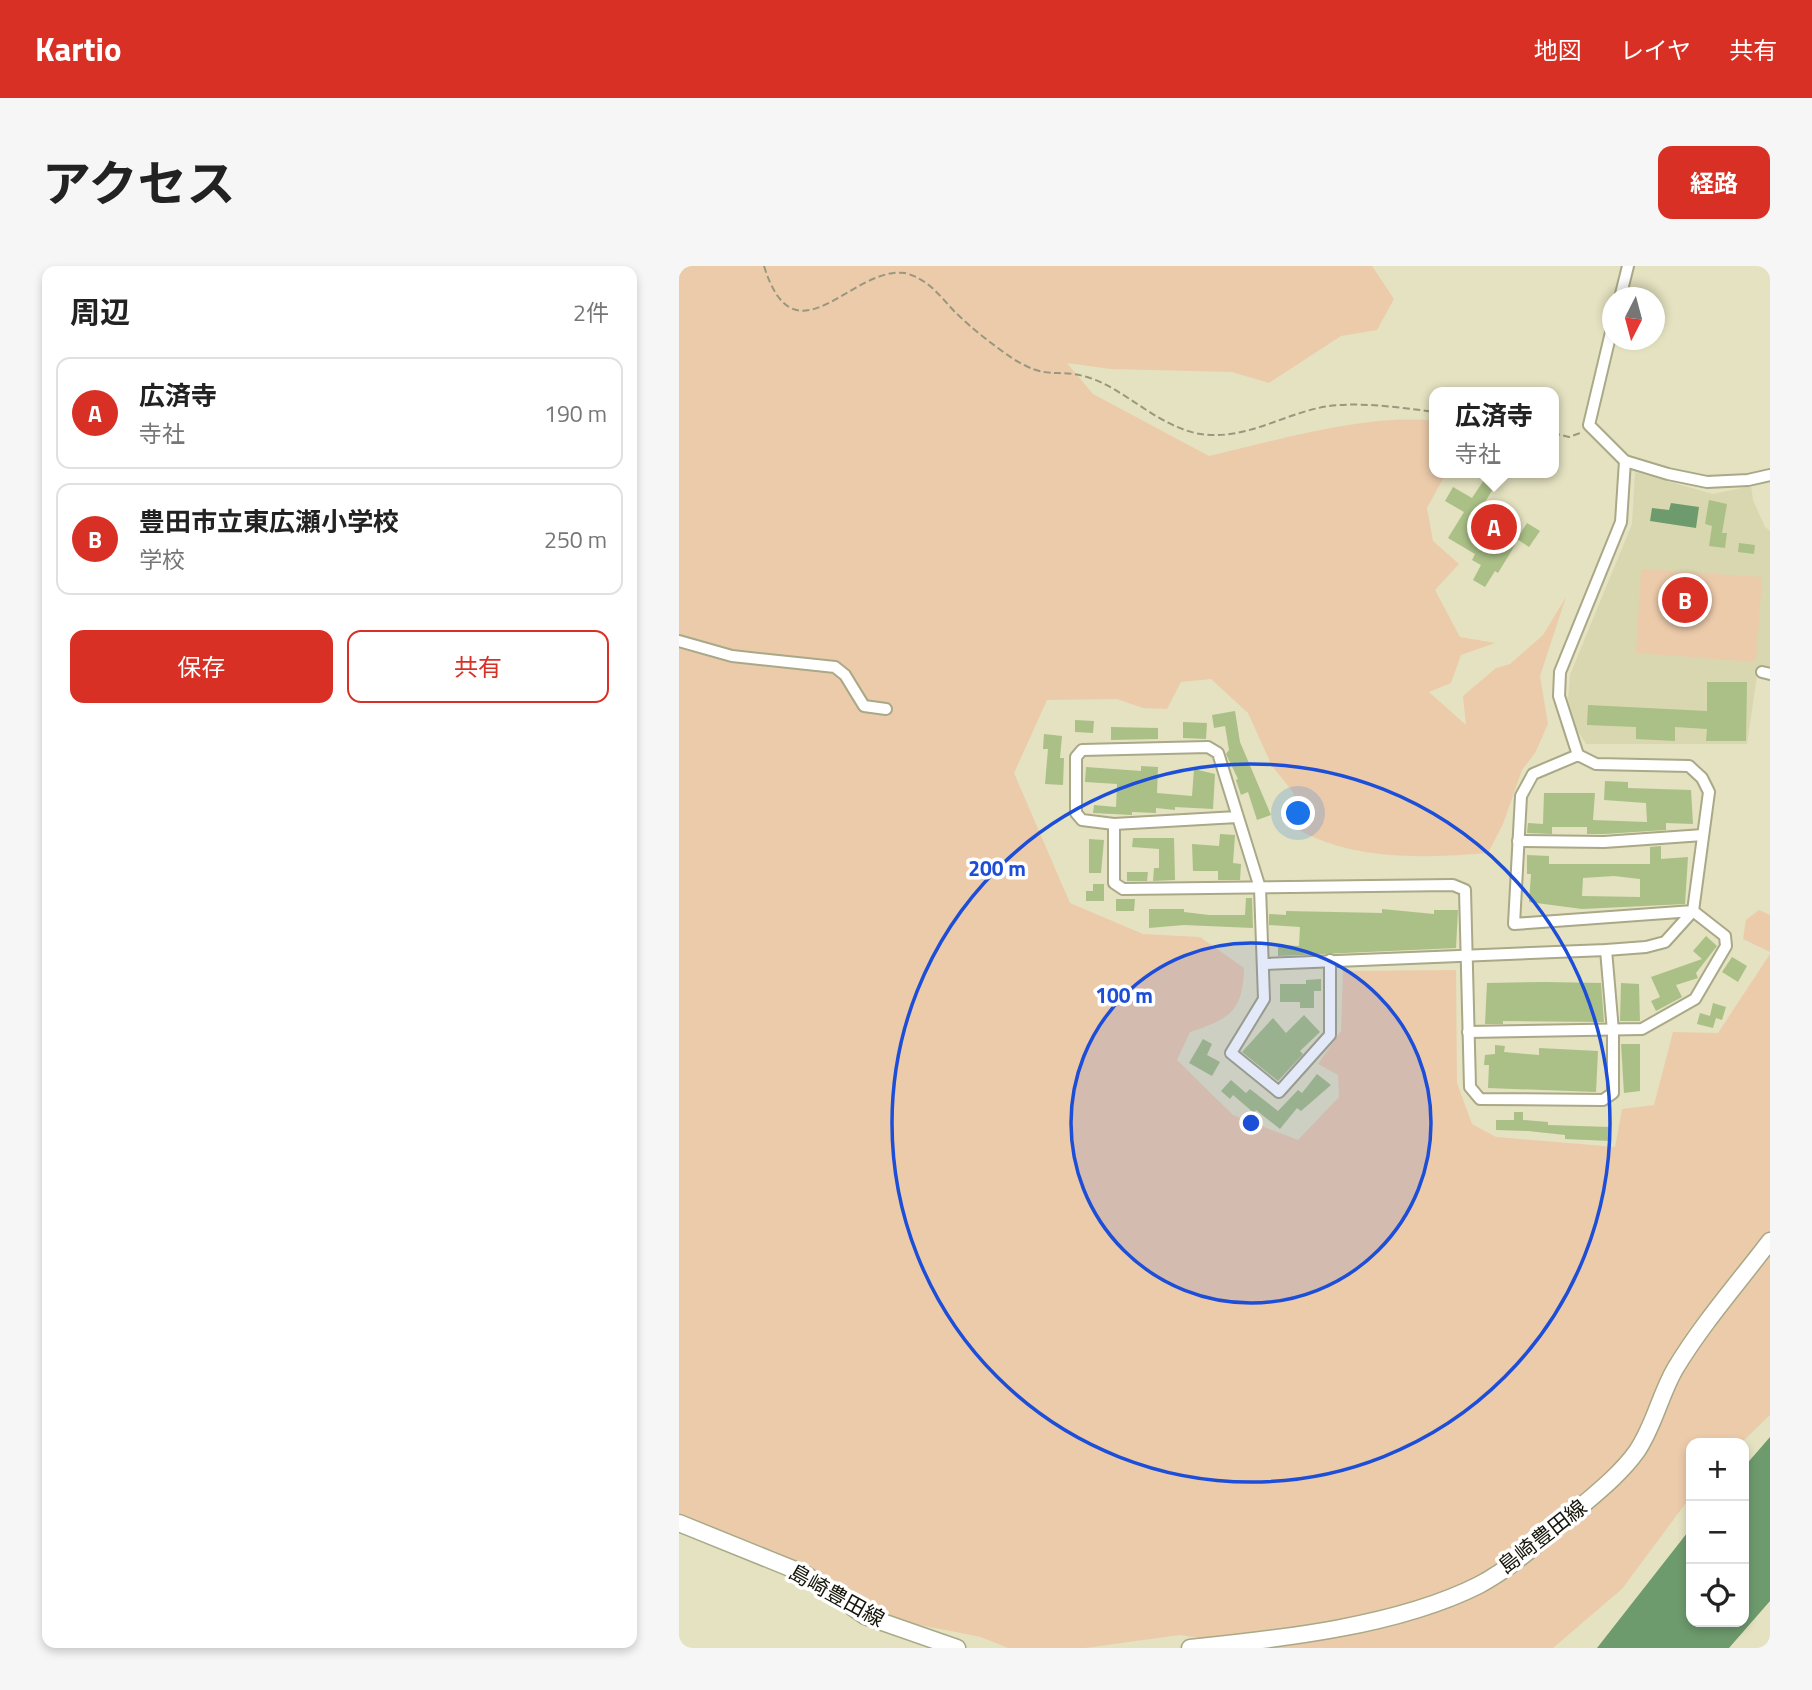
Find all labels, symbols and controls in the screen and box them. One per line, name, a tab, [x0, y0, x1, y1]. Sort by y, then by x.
text: Kartio	[35, 24, 122, 74]
text: 地図	[1534, 32, 1582, 68]
text: レイヤ	[1620, 32, 1691, 68]
text: 共有	[1729, 32, 1777, 68]
text: アクセス	[42, 145, 236, 220]
button: 経路	[1658, 146, 1770, 219]
north arrow	[1602, 287, 1665, 350]
text: 周辺	[70, 289, 130, 335]
text: 2件	[573, 295, 609, 330]
text: 広済寺	[139, 376, 217, 415]
popup	[1429, 387, 1559, 478]
text: A	[88, 396, 102, 431]
text: 190 m	[544, 396, 607, 431]
text: 広済寺	[1455, 396, 1533, 435]
text: 寺社	[139, 416, 185, 451]
text: 寺社	[1455, 436, 1501, 471]
pin: A	[1471, 501, 1517, 553]
text: 豊田市立東広瀬小学校	[139, 502, 399, 541]
text: B	[88, 522, 102, 557]
text: 250 m	[544, 522, 607, 557]
text: 学校	[139, 542, 185, 577]
pin: B	[1662, 574, 1708, 626]
button: 保存	[70, 630, 333, 703]
button: 共有	[347, 630, 609, 703]
your location	[1281, 796, 1315, 830]
text: 200 m	[968, 852, 1026, 884]
text: 100 m	[1095, 979, 1153, 1011]
centre of rings	[1239, 1111, 1263, 1135]
map controls	[1686, 1438, 1749, 1627]
button: +	[1686, 1438, 1749, 1501]
street label: 島崎豊田線	[1491, 1491, 1593, 1581]
button: −	[1686, 1501, 1749, 1564]
street label: 島崎豊田線	[783, 1556, 891, 1634]
button: locate	[1686, 1564, 1749, 1627]

